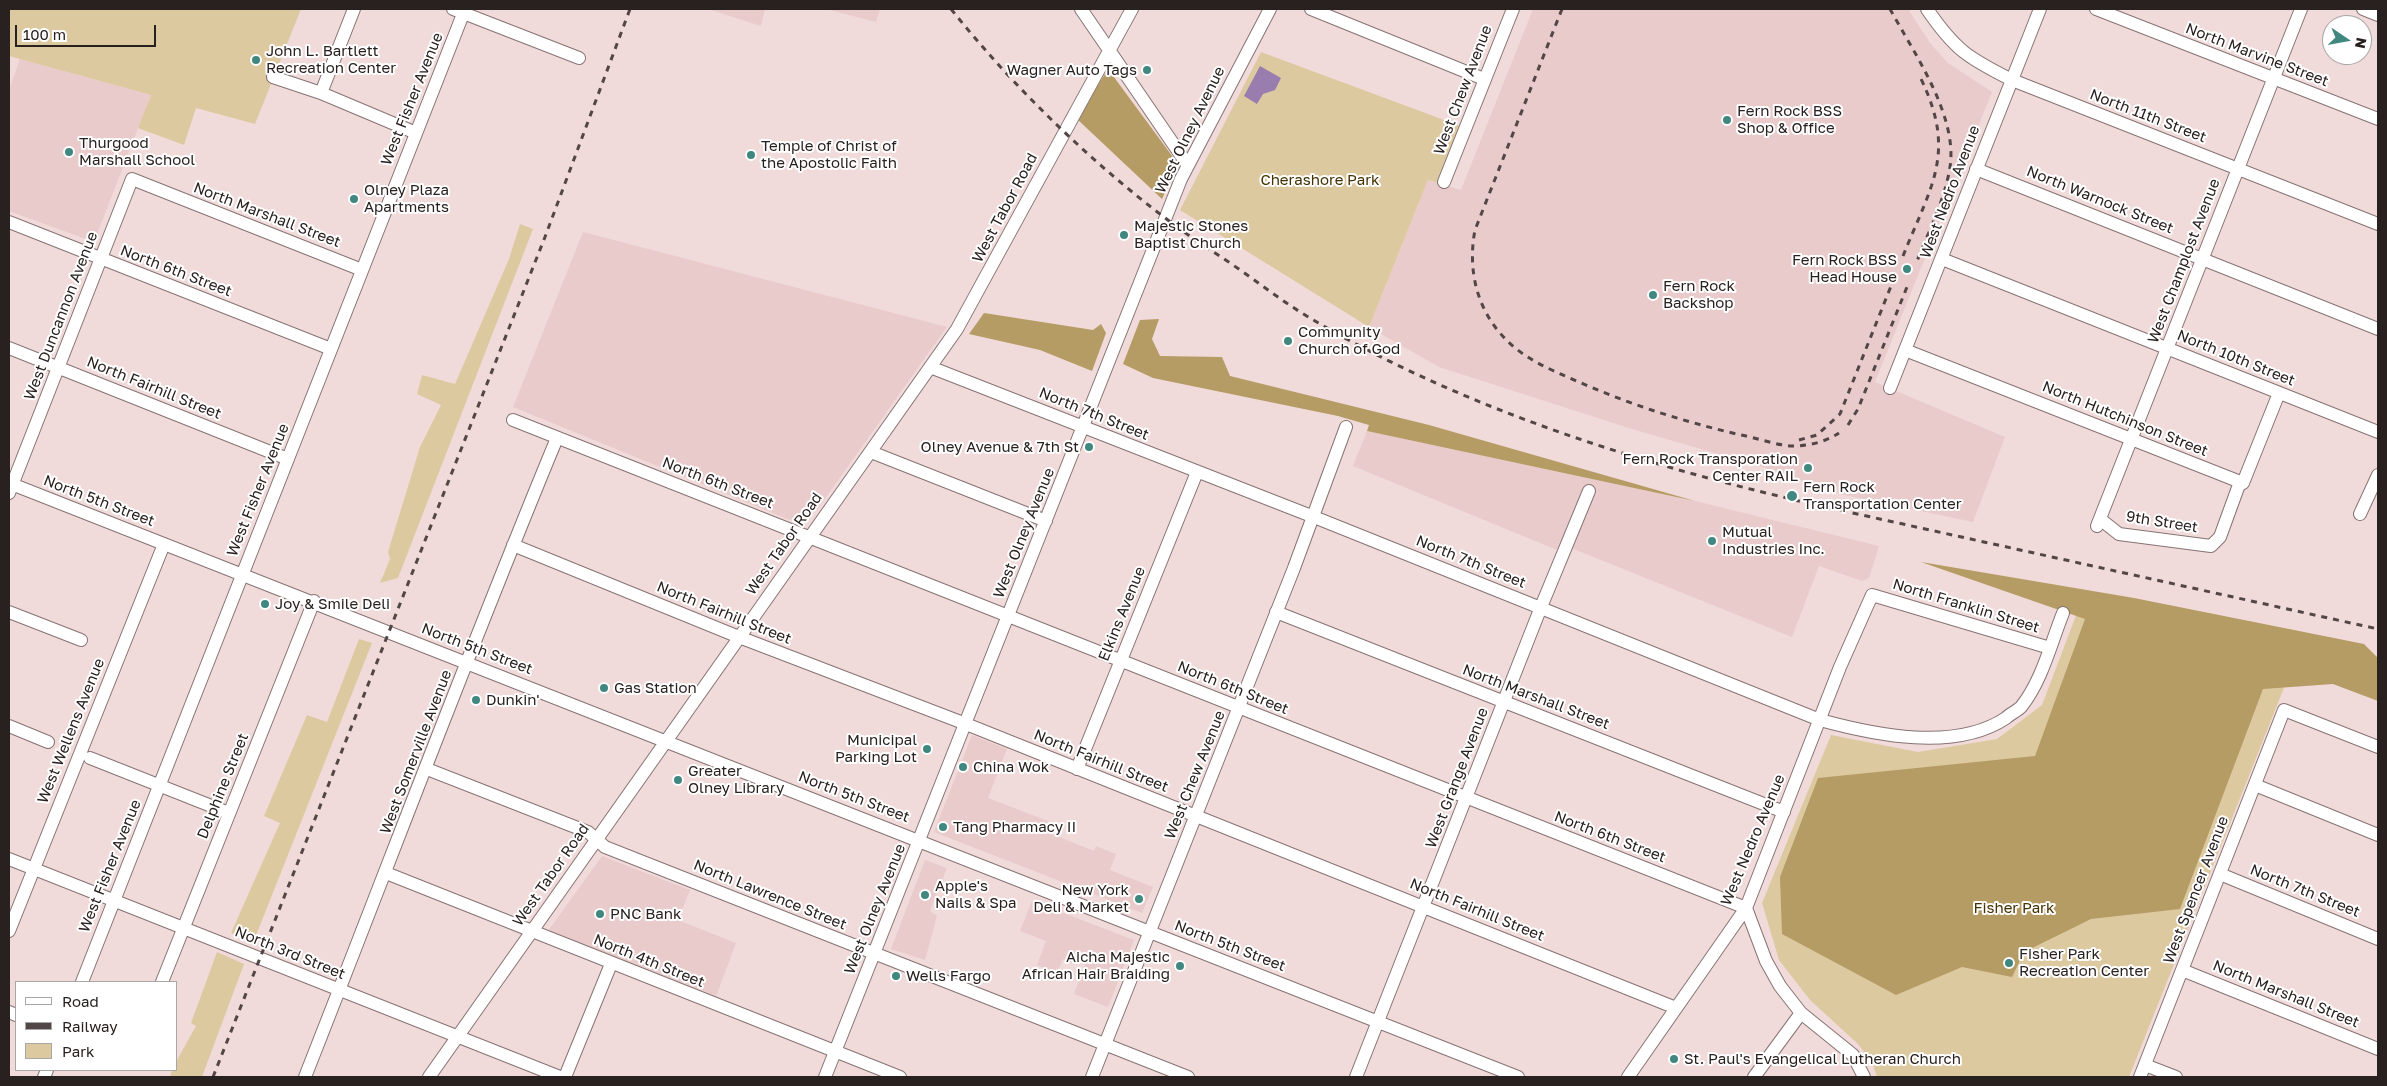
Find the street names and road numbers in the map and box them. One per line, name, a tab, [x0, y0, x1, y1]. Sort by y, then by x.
street label: North Marvine Street	[2183, 19, 2331, 91]
street label: West Chew Avenue	[1430, 23, 1496, 157]
street label: West Fisher Avenue	[377, 30, 447, 168]
street label: West Olney Avenue	[1151, 64, 1229, 196]
street label: North 11th Street	[2087, 85, 2209, 147]
street label: West Nedro Avenue	[1916, 123, 1984, 261]
street label: West Tabor Road	[969, 150, 1041, 266]
street label: North Warnock Street	[2024, 162, 2176, 238]
street label: West Champlost Avenue	[2144, 176, 2224, 346]
street label: North Marshall Street	[191, 179, 343, 251]
street label: West Duncannon Avenue	[21, 229, 101, 403]
street label: North 6th Street	[118, 241, 234, 301]
street label: North 10th Street	[2174, 326, 2298, 390]
street label: North Fairhill Street	[84, 353, 224, 423]
street label: North Hutchinson Street	[2040, 378, 2210, 460]
street label: North 7th Street	[1036, 384, 1152, 444]
street label: West Fisher Avenue	[223, 421, 293, 559]
street label: North 6th Street	[660, 453, 776, 513]
street label: West Olney Avenue	[990, 465, 1058, 601]
street label: North 5th Street	[41, 472, 157, 530]
street label: West Tabor Road	[742, 489, 826, 599]
street label: 9th Street	[2125, 507, 2199, 537]
street label: North 7th Street	[1413, 532, 1529, 592]
street label: Elkins Avenue	[1095, 564, 1149, 664]
street label: North Franklin Street	[1890, 575, 2042, 637]
street label: North Fairhill Street	[654, 578, 794, 648]
street label: North 5th Street	[419, 620, 535, 678]
street label: West Wellens Avenue	[34, 656, 108, 806]
street label: North 6th Street	[1175, 658, 1291, 718]
street label: North Marshall Street	[1460, 661, 1612, 733]
street label: West Somerville Avenue	[376, 667, 456, 837]
street label: West Grange Avenue	[1422, 705, 1492, 851]
street label: West Chew Avenue	[1161, 708, 1229, 842]
street label: North Fairhill Street	[1031, 726, 1171, 796]
street label: Delphine Street	[194, 730, 252, 842]
street label: North 5th Street	[796, 768, 912, 826]
street label: West Nedro Avenue	[1717, 772, 1789, 908]
street label: West Fisher Avenue	[75, 797, 145, 935]
street label: North 6th Street	[1552, 807, 1668, 867]
street label: West Spencer Avenue	[2160, 814, 2232, 966]
street label: West Tabor Road	[509, 820, 593, 930]
street label: West Olney Avenue	[841, 841, 909, 977]
street label: North Lawrence Street	[691, 856, 849, 934]
street label: North 7th Street	[2247, 861, 2363, 921]
street label: North Fairhill Street	[1407, 875, 1547, 945]
street label: North 5th Street	[1172, 917, 1288, 975]
street label: North 3rd Street	[232, 923, 348, 983]
street label: North 4th Street	[591, 931, 707, 991]
street label: North Marshall Street	[2210, 956, 2362, 1032]

